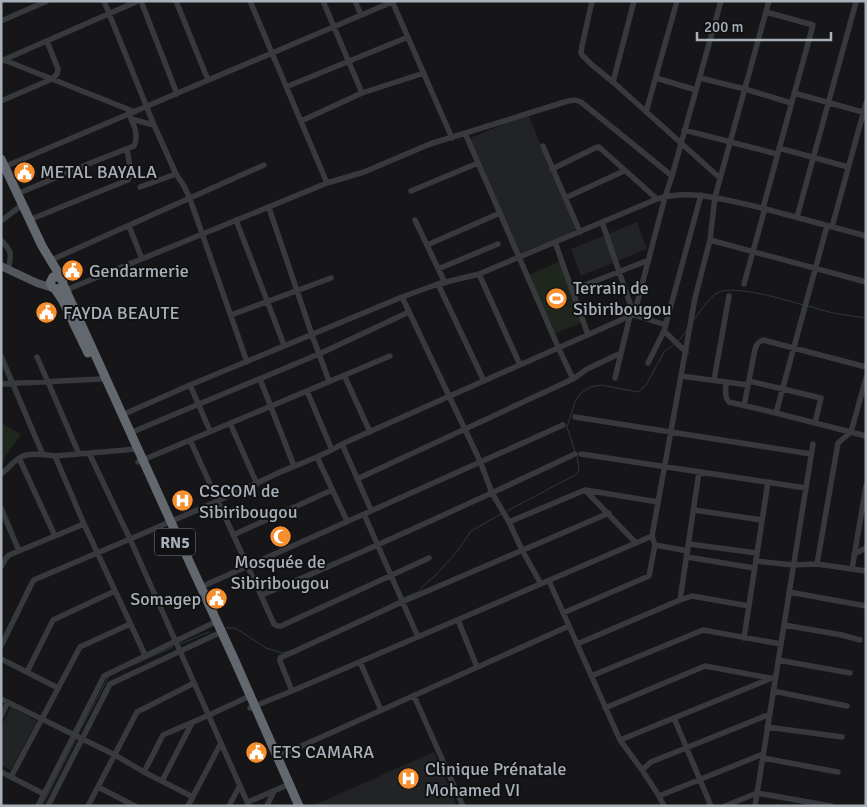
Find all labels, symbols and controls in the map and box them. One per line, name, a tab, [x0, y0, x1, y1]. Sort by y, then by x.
scale bar	[697, 10, 831, 42]
text: 200 m	[704, 18, 744, 36]
public building icon: METAL BAYALA	[12, 160, 36, 184]
place label: METAL BAYALA	[40, 161, 157, 183]
public building icon: Gendarmerie	[61, 259, 85, 283]
place label: Gendarmerie	[89, 260, 189, 282]
place label: Terrain de Sibiribougou	[573, 277, 671, 320]
sports icon: Terrain de Sibiribougou	[545, 286, 569, 310]
public building icon: FAYDA BEAUTE	[35, 301, 59, 325]
place label: FAYDA BEAUTE	[63, 302, 180, 324]
place label: CSCOM de Sibiribougou	[199, 480, 297, 523]
hospital icon: CSCOM de Sibiribougou	[171, 489, 195, 513]
mosque icon: Mosquée de Sibiribougou	[268, 525, 292, 549]
road number: RN5	[155, 528, 195, 556]
place label: Mosquée de Sibiribougou	[231, 551, 329, 594]
public building icon: Somagep	[205, 587, 229, 611]
place label: Somagep	[130, 588, 201, 610]
public building icon: ETS CAMARA	[244, 740, 268, 764]
place label: ETS CAMARA	[272, 741, 374, 763]
place label: Clinique Prénatale Mohamed VI	[425, 758, 566, 801]
hospital icon: Clinique Prénatale Mohamed VI	[397, 767, 421, 791]

